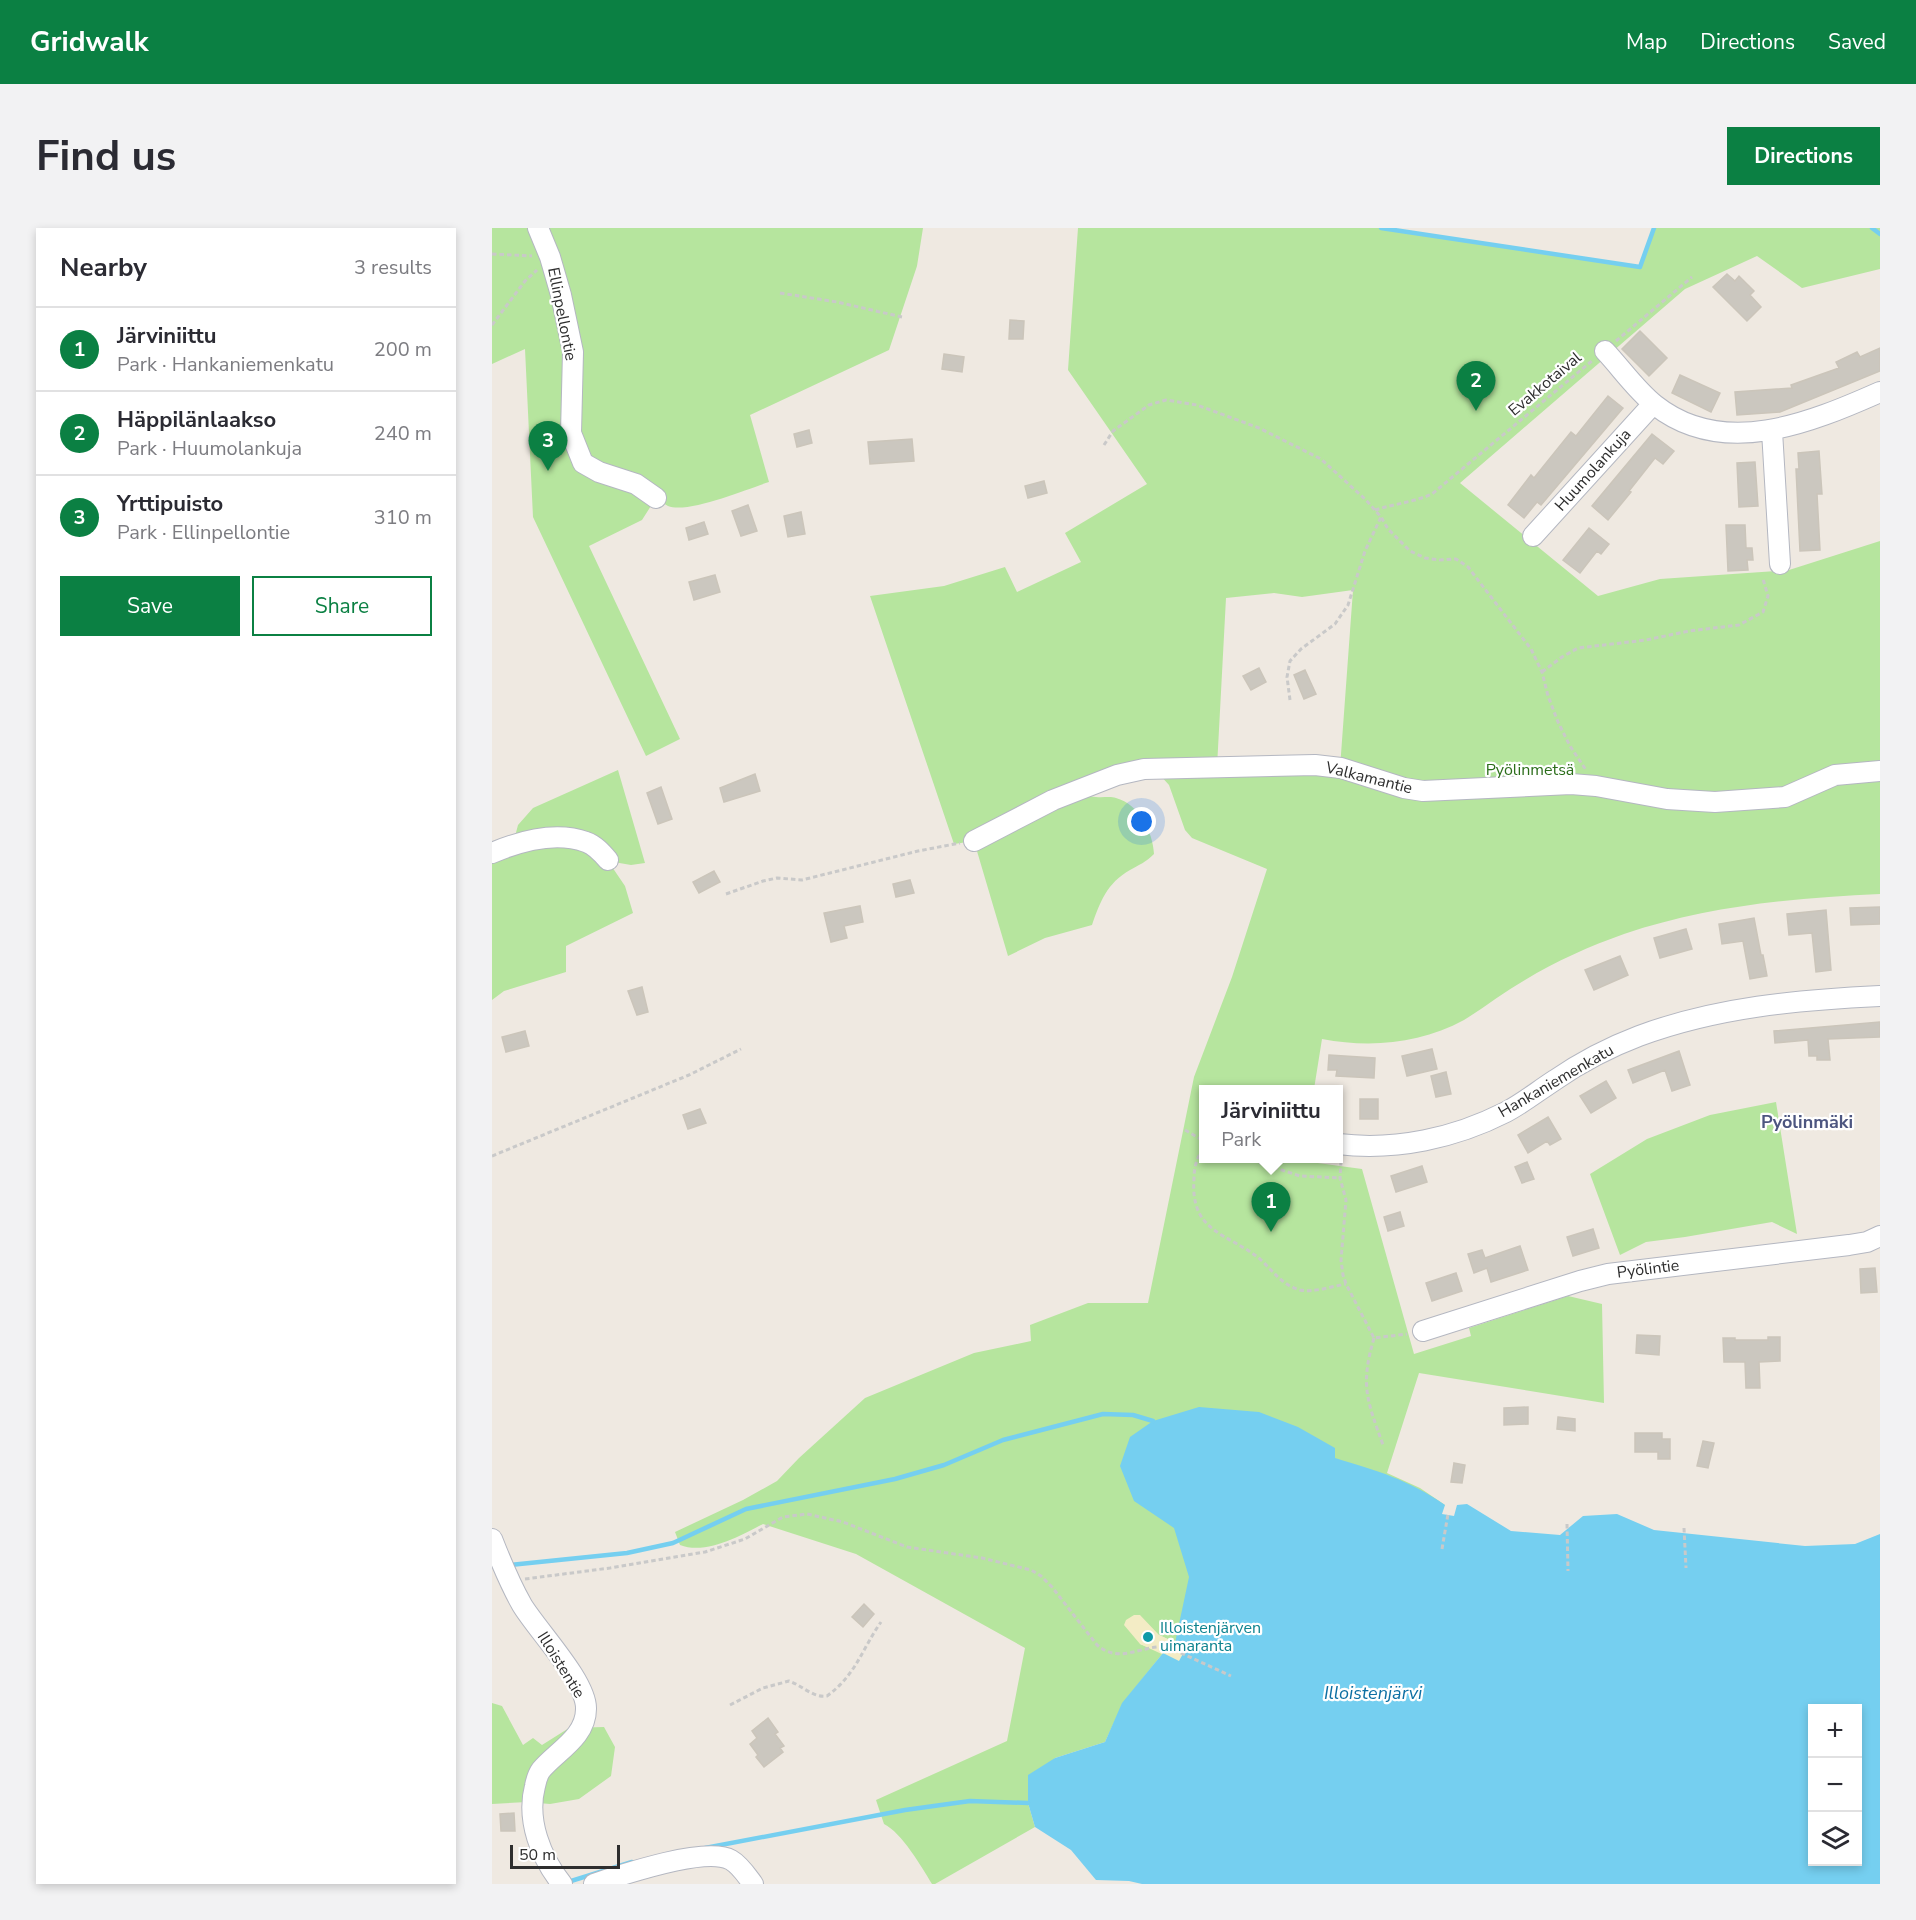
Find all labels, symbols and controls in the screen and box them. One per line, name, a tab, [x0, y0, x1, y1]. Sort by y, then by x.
text: Gridwalk	[30, 23, 148, 61]
text: Map	[1626, 28, 1667, 56]
text: Directions	[1700, 28, 1795, 56]
text: Saved	[1828, 28, 1886, 56]
button: Directions	[1727, 127, 1880, 185]
text: Find us	[36, 128, 176, 185]
text: Nearby	[60, 250, 147, 285]
text: 3 results	[354, 254, 432, 281]
street label: Ellinpellontie	[542, 265, 582, 363]
text: Järviniittu	[117, 321, 216, 351]
text: 1	[74, 336, 86, 363]
text: 200 m	[374, 336, 432, 363]
street label: Evakkotaival	[1504, 347, 1587, 421]
text: Park · Hankaniemenkatu	[117, 351, 334, 378]
pin: 2	[1456, 362, 1496, 411]
text: Häppilänlaakso	[117, 405, 276, 435]
text: 2	[74, 420, 86, 447]
text: 240 m	[374, 420, 432, 447]
pin: 3	[528, 422, 568, 471]
street label: Huumolankuja	[1550, 424, 1636, 516]
text: Park · Huumolankuja	[117, 435, 302, 462]
text: Yrttipuisto	[117, 489, 223, 519]
text: 3	[74, 504, 86, 531]
text: 310 m	[374, 504, 432, 531]
text: Park · Ellinpellontie	[117, 519, 290, 546]
button: Save	[60, 576, 240, 636]
button: Share	[252, 576, 432, 636]
street label: Valkamantie	[1322, 756, 1415, 799]
park label: Pyölinmetsä	[1486, 759, 1574, 781]
your location	[1127, 807, 1156, 836]
street label: Hankaniemenkatu	[1494, 1039, 1618, 1123]
popup	[1199, 1085, 1343, 1163]
text: Järviniittu	[1221, 1096, 1321, 1126]
district label: Pyölinmäki	[1761, 1110, 1853, 1134]
text: Park	[1221, 1126, 1261, 1153]
pin: 1	[1252, 1182, 1290, 1232]
street label: Pyölintie	[1616, 1254, 1680, 1284]
place label: Illoistenjärven uimaranta	[1160, 1617, 1261, 1657]
street label: Illoistentie	[532, 1628, 590, 1702]
marker: Illoistenjärven uimaranta	[1141, 1630, 1155, 1644]
water label: Illoistenjärvi	[1324, 1681, 1423, 1705]
map controls	[1808, 1704, 1862, 1866]
button: +	[1808, 1704, 1862, 1758]
button: −	[1808, 1758, 1862, 1812]
button: layers	[1808, 1812, 1862, 1866]
scale bar	[510, 1842, 620, 1870]
text: 50 m	[519, 1844, 556, 1866]

